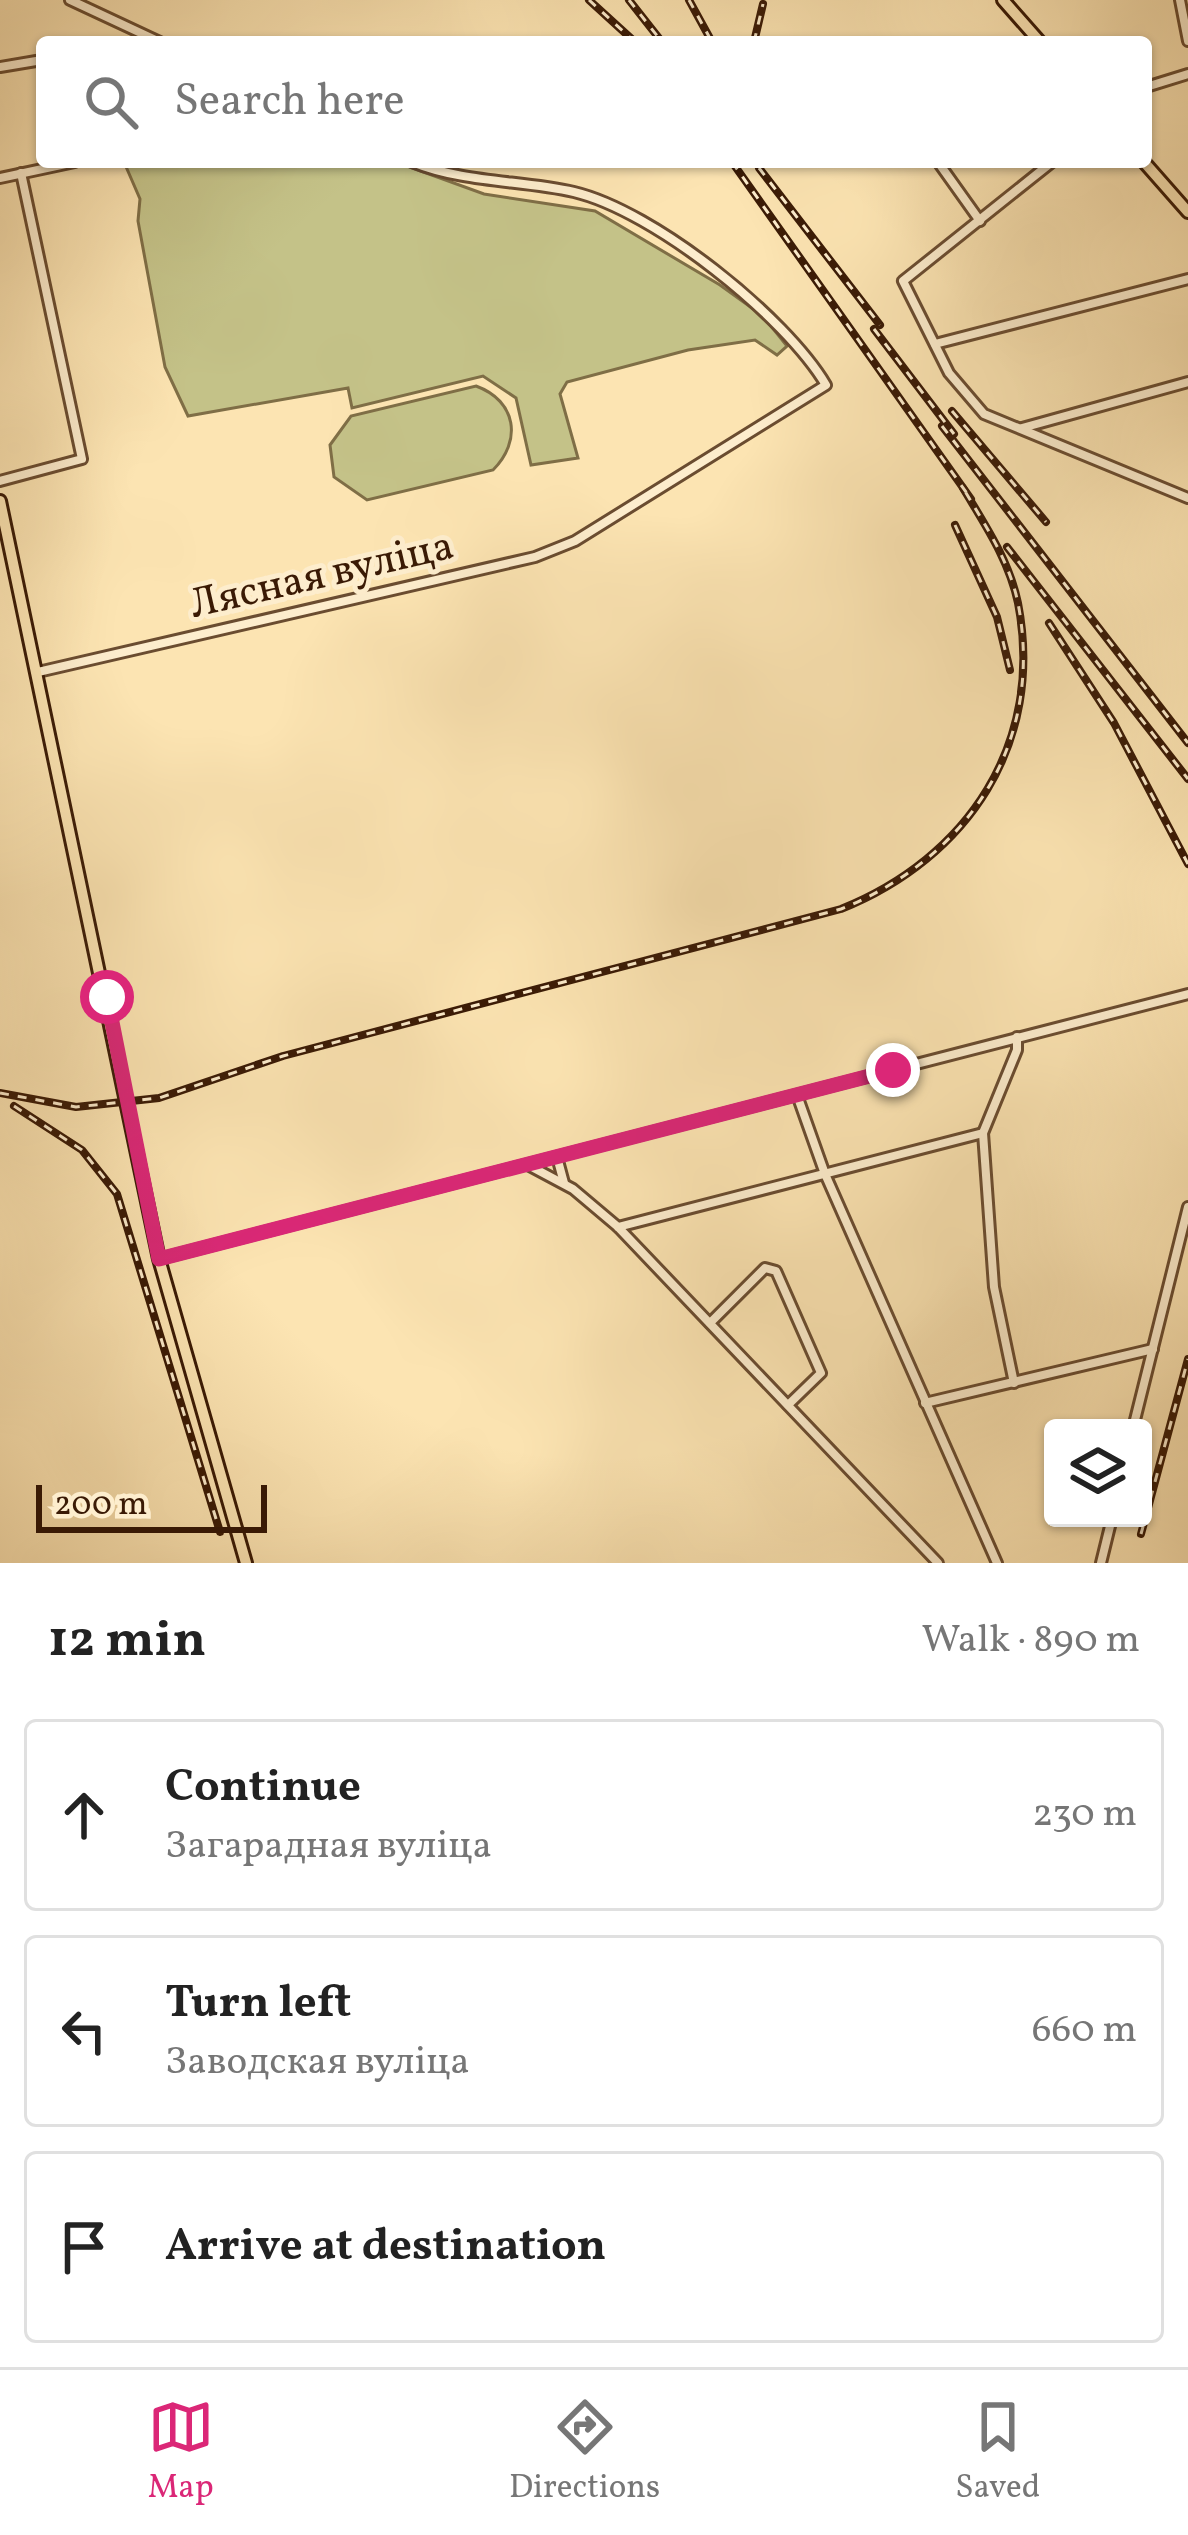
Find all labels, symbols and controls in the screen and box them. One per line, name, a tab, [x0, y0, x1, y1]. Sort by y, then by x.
search box	[36, 36, 1152, 168]
icon: search	[78, 69, 144, 135]
text: Search here	[174, 71, 405, 134]
street label: Лясная вуліца	[184, 518, 460, 636]
route start	[80, 970, 134, 1024]
route end	[866, 1043, 920, 1097]
map controls	[1044, 1419, 1152, 1527]
button: layers	[1044, 1419, 1152, 1527]
scale bar	[36, 1479, 267, 1532]
text: 200 m	[54, 1483, 148, 1529]
text: 12 min	[48, 1606, 206, 1677]
text: Walk · 890 m	[921, 1614, 1140, 1668]
text: Continue	[165, 1757, 361, 1820]
icon: ahead	[51, 1782, 117, 1848]
text: 230 m	[1032, 1788, 1137, 1842]
text: Загарадная вуліца	[165, 1820, 492, 1874]
text: Turn left	[165, 1973, 351, 2036]
icon: left	[51, 1998, 117, 2064]
text: 660 m	[1032, 2004, 1137, 2058]
text: Заводская вуліца	[165, 2036, 470, 2090]
icon: arrive	[51, 2214, 117, 2280]
text: Arrive at destination	[165, 2216, 606, 2279]
tab: Map	[148, 2394, 214, 2512]
tab: Directions	[509, 2394, 660, 2512]
tab: Saved	[955, 2394, 1040, 2512]

